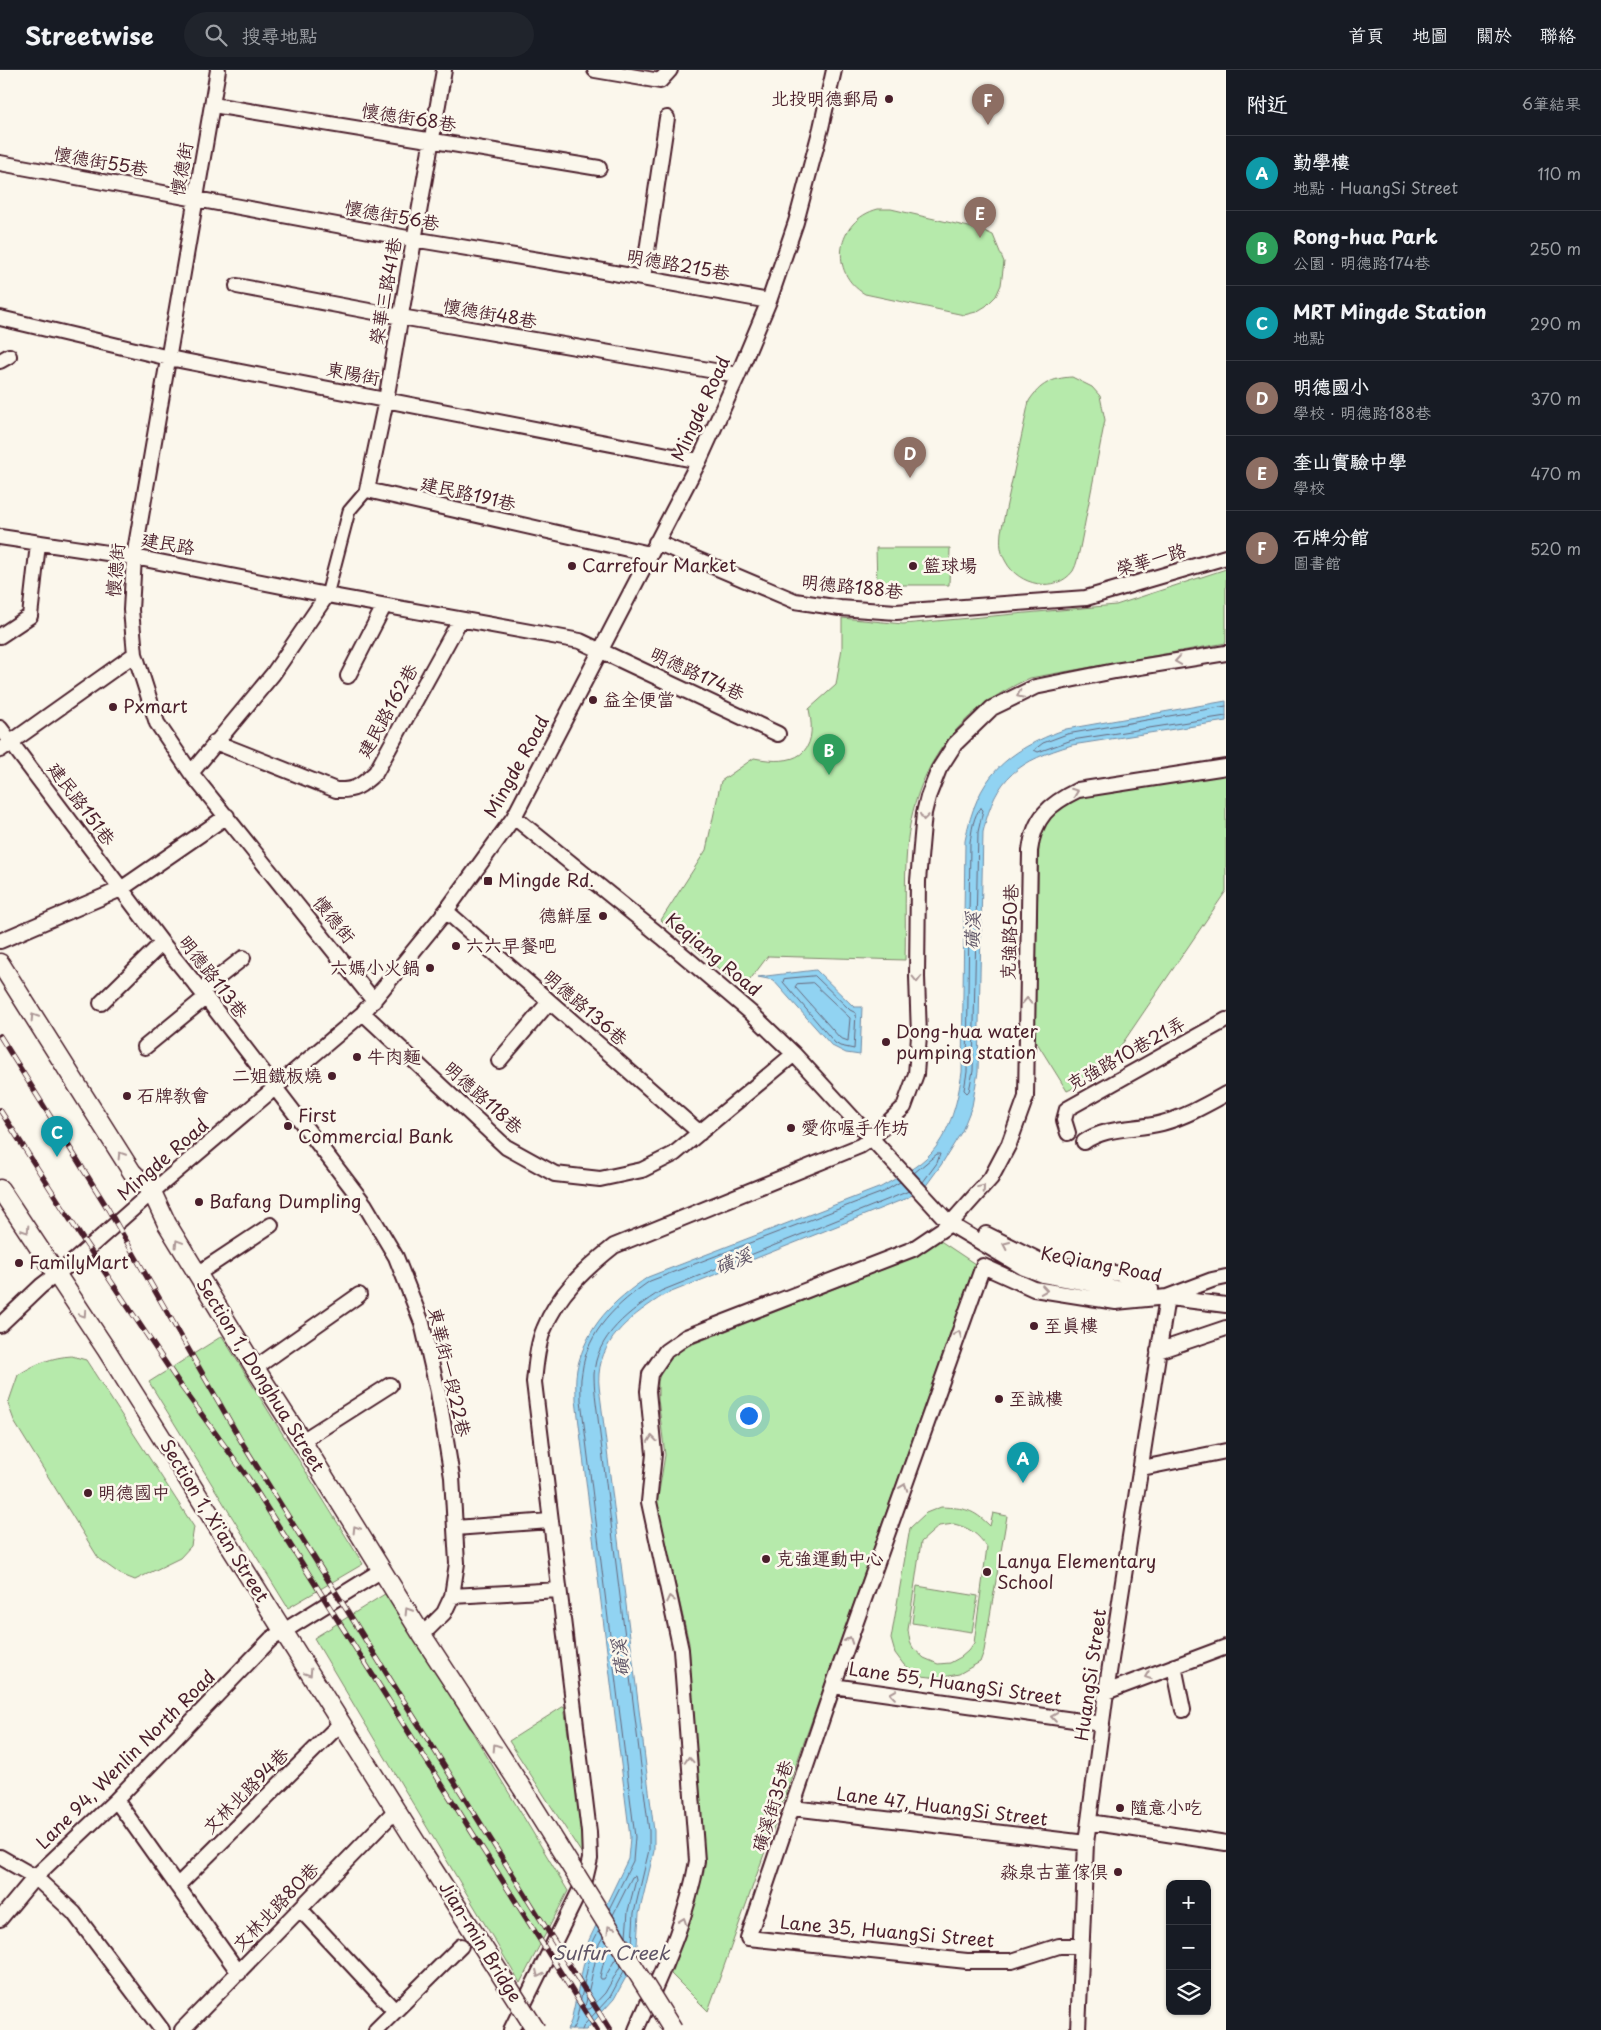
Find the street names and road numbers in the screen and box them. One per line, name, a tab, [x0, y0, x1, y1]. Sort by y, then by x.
street label: 懷德街68巷	[360, 96, 459, 137]
street label: 懷德街55巷	[52, 139, 150, 182]
street label: 懷德街	[163, 140, 199, 198]
street label: 懷德街56巷	[343, 193, 442, 236]
street label: 榮華三路41巷	[362, 235, 407, 347]
street label: 明德路215巷	[625, 241, 732, 286]
street label: 懷德街48巷	[441, 291, 539, 334]
street label: Mingde Road	[663, 351, 736, 465]
street label: 東陽街	[324, 354, 382, 391]
street label: 建民路191巷	[418, 468, 519, 517]
street label: 建民路	[139, 525, 197, 561]
street label: 榮華一路	[1112, 536, 1189, 581]
street label: 懷德街	[99, 542, 130, 598]
street label: 明德路188巷	[800, 567, 905, 604]
street label: 明德路174巷	[646, 639, 749, 706]
street label: 建民路162巷	[350, 658, 424, 762]
street label: Mingde Road	[476, 710, 555, 822]
street label: 建民路151巷	[42, 756, 122, 850]
street label: 克強路50巷	[993, 883, 1024, 981]
street label: 懷德街	[308, 890, 363, 949]
street label: Keqiang Road	[660, 906, 768, 1002]
street label: 明德路113巷	[173, 929, 255, 1024]
street label: 明德路136巷	[538, 962, 634, 1051]
street label: 克強路10巷21弄	[1061, 1009, 1190, 1097]
street label: 明德路118巷	[438, 1054, 530, 1140]
street label: Mingde Road	[110, 1111, 214, 1206]
street label: KeQiang Road	[1039, 1239, 1164, 1288]
street label: Section 1, Donghua Street	[190, 1272, 332, 1476]
street label: 東華街一段22巷	[422, 1304, 478, 1439]
street label: Section 1, Xi'an Street	[154, 1433, 276, 1607]
street label: HuangSi Street	[1067, 1607, 1112, 1742]
street label: Lane 55, HuangSi Street	[847, 1654, 1063, 1711]
street label: Lane 94, Wenlin North Road	[29, 1663, 221, 1855]
street label: 文林北路94巷	[196, 1741, 294, 1839]
street label: 磺溪街35巷	[744, 1756, 799, 1855]
street label: Lane 47, HuangSi Street	[835, 1779, 1049, 1832]
street label: 文林北路80巷	[225, 1855, 324, 1956]
street label: Jian-min Bridge	[433, 1875, 529, 2007]
street label: Lane 35, HuangSi Street	[779, 1908, 995, 1953]

